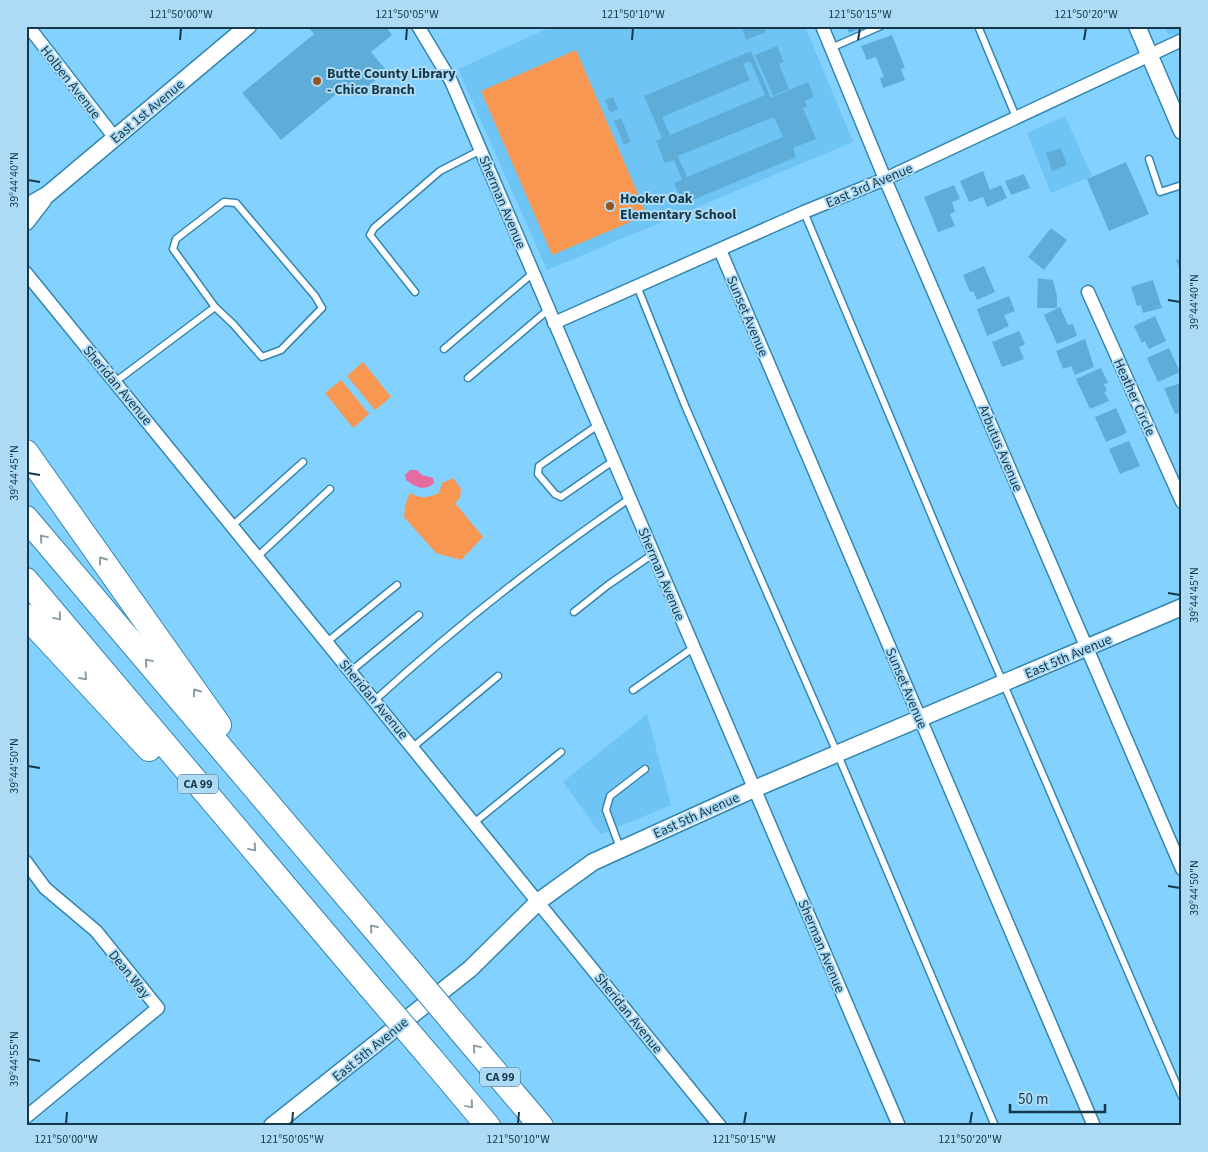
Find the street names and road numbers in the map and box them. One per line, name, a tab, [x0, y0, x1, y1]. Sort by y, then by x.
street label: Holben Avenue	[35, 42, 105, 124]
street label: East 1st Avenue	[106, 75, 189, 149]
street label: Sherman Avenue	[473, 153, 531, 252]
street label: East 3rd Avenue	[823, 159, 916, 213]
street label: Sunset Avenue	[721, 273, 773, 360]
street label: Sheridan Avenue	[78, 341, 157, 430]
street label: Heather Circle	[1108, 356, 1160, 439]
street label: Arbutus Avenue	[973, 402, 1027, 495]
street label: Sherman Avenue	[632, 525, 690, 624]
street label: East 5th Avenue	[1022, 630, 1115, 684]
street label: Sunset Avenue	[880, 645, 932, 732]
street label: Sheridan Avenue	[334, 655, 413, 744]
road number: CA 99	[178, 774, 218, 794]
street label: East 5th Avenue	[650, 788, 743, 844]
street label: Sherman Avenue	[792, 897, 850, 996]
street label: Dean Way	[103, 946, 155, 1004]
street label: Sheridan Avenue	[589, 969, 667, 1058]
street label: East 5th Avenue	[328, 1013, 413, 1087]
road number: CA 99	[480, 1068, 520, 1086]

